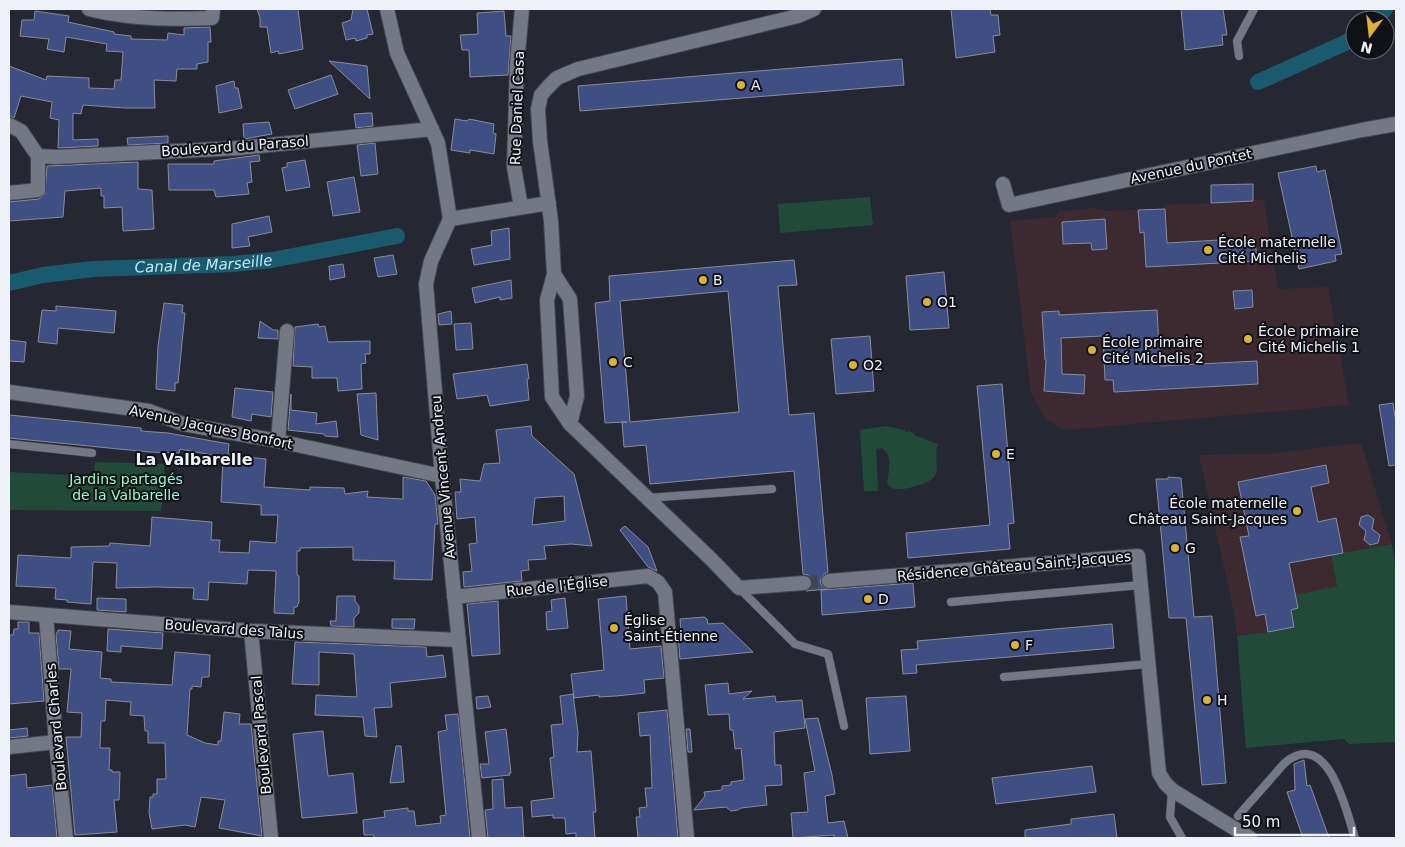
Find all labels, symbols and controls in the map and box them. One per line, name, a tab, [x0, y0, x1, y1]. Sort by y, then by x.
north arrow	[1345, 10, 1395, 60]
text: N	[1359, 38, 1374, 57]
street label: Rue Daniel Casa	[507, 51, 527, 165]
place label: A	[751, 77, 761, 93]
marker: A	[735, 79, 747, 91]
street label: Boulevard du Parasol	[161, 133, 309, 159]
street label: Avenue du Pontet	[1129, 145, 1254, 187]
place label: École maternelle Cité Michelis	[1218, 234, 1336, 266]
marker: École maternelle Cité Michelis	[1202, 244, 1214, 256]
water label: Canal de Marseille	[134, 251, 273, 277]
place label: B	[713, 272, 723, 288]
marker: B	[697, 274, 709, 286]
place label: O1	[937, 294, 957, 310]
marker: O1	[921, 296, 933, 308]
place label: École primaire Cité Michelis 1	[1258, 323, 1360, 355]
marker: École primaire Cité Michelis 1	[1242, 333, 1254, 345]
place label: École primaire Cité Michelis 2	[1102, 334, 1204, 366]
marker: École primaire Cité Michelis 2	[1086, 344, 1098, 356]
place label: C	[623, 354, 633, 370]
marker: C	[607, 356, 619, 368]
place label: O2	[863, 357, 883, 373]
marker: O2	[847, 359, 859, 371]
street label: Avenue Vincent Andreu	[428, 395, 458, 559]
street label: Avenue Jacques Bonfort	[128, 402, 295, 452]
place label: E	[1006, 446, 1015, 462]
marker: E	[990, 448, 1002, 460]
district label: La Valbarelle	[135, 450, 253, 469]
park label: Jardins partagés de la Valbarelle	[68, 471, 183, 503]
place label: École maternelle Château Saint-Jacques	[1128, 495, 1287, 527]
marker: École maternelle Château Saint-Jacques	[1291, 505, 1303, 517]
place label: G	[1185, 540, 1196, 556]
marker: G	[1169, 542, 1181, 554]
street label: Résidence Château Saint-Jacques	[896, 548, 1132, 584]
street label: Rue de l'Église	[505, 573, 609, 599]
place label: D	[878, 591, 889, 607]
marker: D	[862, 593, 874, 605]
place label: Église Saint-Étienne	[624, 612, 718, 644]
street label: Boulevard des Talus	[164, 616, 304, 642]
marker: Église Saint-Étienne	[608, 622, 620, 634]
place label: F	[1025, 637, 1033, 653]
marker: F	[1009, 639, 1021, 651]
street label: Boulevard Charles	[42, 663, 70, 791]
street label: Boulevard Pascal	[248, 675, 274, 795]
place label: H	[1217, 692, 1228, 708]
marker: H	[1201, 694, 1213, 706]
scale bar	[1235, 804, 1354, 836]
text: 50 m	[1242, 813, 1280, 831]

